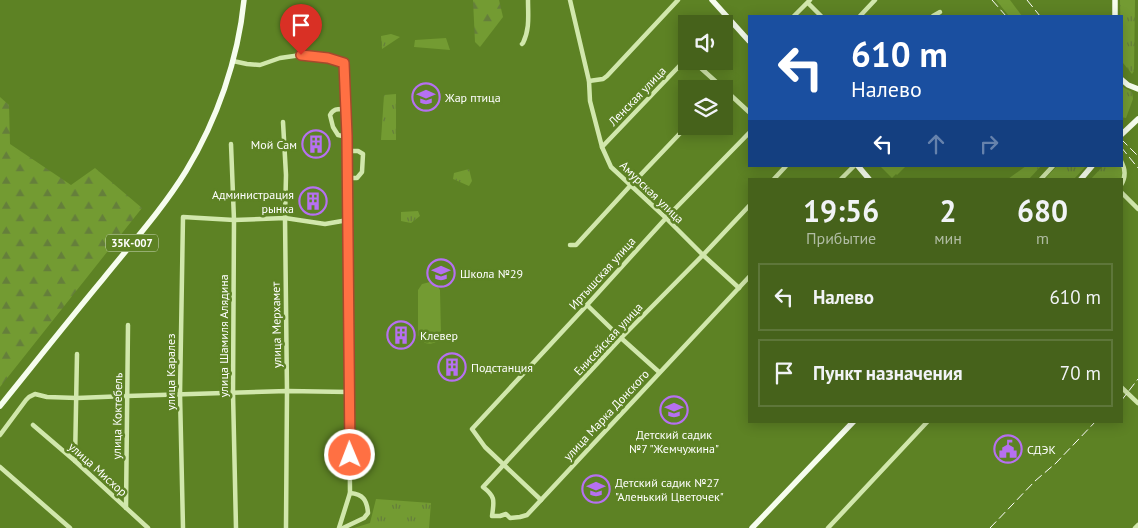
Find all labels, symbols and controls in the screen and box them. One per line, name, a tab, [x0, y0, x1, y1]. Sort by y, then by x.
pin	[280, 4, 322, 55]
icon: arrive	[287, 11, 315, 39]
map controls	[678, 15, 733, 135]
button: sound	[678, 15, 733, 70]
text: 610 m	[851, 31, 948, 77]
icon: left	[768, 35, 833, 100]
street label: Ленская улица	[604, 63, 669, 129]
text: Налево	[851, 75, 922, 103]
button: layers	[678, 80, 733, 135]
school or university icon: Жар птица	[411, 82, 441, 112]
place label: Жар птица	[444, 90, 501, 105]
building icon: Мой Сам	[301, 129, 331, 159]
icon: left	[869, 130, 897, 158]
icon: ahead	[922, 130, 950, 158]
icon: right	[975, 130, 1003, 158]
place label: Мой Сам	[251, 137, 297, 152]
street label: Амурская улица	[617, 158, 687, 226]
building icon: Администрация рынка	[298, 186, 328, 216]
place label: Администрация рынка	[212, 187, 294, 216]
text: 19:56	[803, 191, 879, 230]
text: 2	[940, 191, 957, 230]
text: 680	[1017, 191, 1068, 230]
text: Прибытие	[806, 228, 876, 248]
text: мин	[934, 228, 962, 248]
text: m	[1036, 228, 1049, 248]
road number: 35К-007	[106, 234, 158, 252]
street label: Иртышская улица	[565, 234, 639, 312]
school or university icon: Школа №29	[426, 258, 456, 288]
place label: Школа №29	[460, 266, 523, 281]
street label: улица Шамиля Алядина	[216, 274, 231, 398]
street label: улица Мерхамет	[268, 282, 284, 368]
icon: left	[770, 283, 798, 311]
text: Налево	[813, 285, 874, 309]
text: 610 m	[1049, 285, 1101, 309]
street label: Енисейская улица	[571, 300, 645, 378]
building icon: Клевер	[386, 320, 416, 350]
place label: Клевер	[420, 328, 458, 343]
street label: улица Каралез	[163, 334, 178, 410]
building icon: Подстанция	[437, 352, 467, 382]
icon: arrive	[770, 359, 798, 387]
place label: Подстанция	[471, 360, 533, 375]
text: Пункт назначения	[813, 361, 963, 385]
text: 70 m	[1060, 361, 1101, 385]
street label: улица Марка Донского	[560, 366, 652, 464]
street label: улица Коктебель	[109, 372, 125, 460]
school or university icon: Детский садик №7 "Жемчужина"	[659, 395, 689, 425]
place label: Детский садик №7 "Жемчужина"	[629, 427, 719, 456]
position arrow	[323, 428, 375, 480]
public building icon: СДЭК	[993, 434, 1023, 464]
street label: улица Мисхор	[66, 439, 130, 499]
place label: СДЭК	[1027, 442, 1056, 457]
school or university icon: Детский садик №27 "Аленький Цветочек"	[581, 474, 611, 504]
place label: Детский садик №27 "Аленький Цветочек"	[615, 475, 724, 504]

